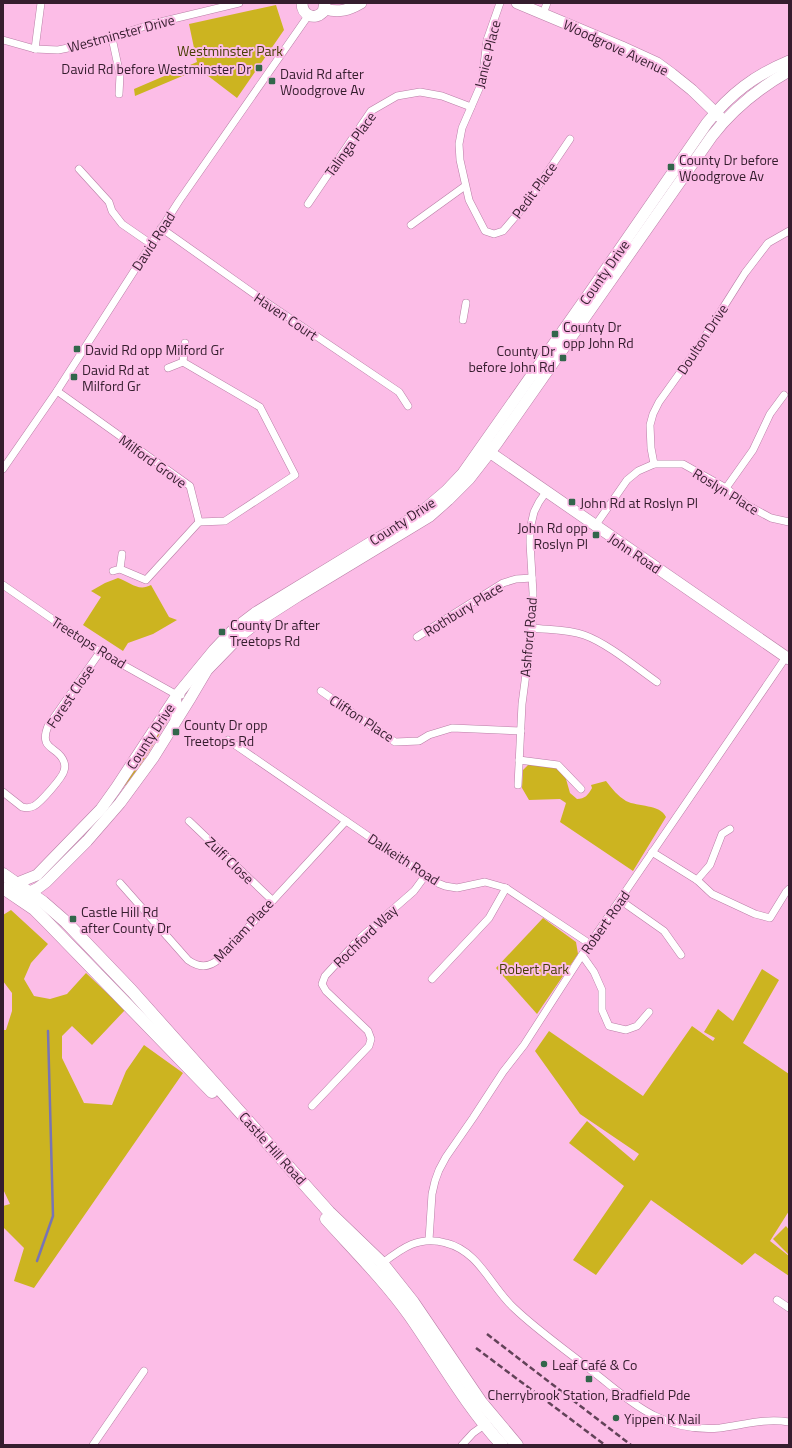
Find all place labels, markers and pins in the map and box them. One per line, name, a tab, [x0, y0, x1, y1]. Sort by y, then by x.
place label: David Rd before Westminster Dr	[61, 58, 251, 79]
marker: David Rd before Westminster Dr	[254, 63, 264, 73]
place label: David Rd after Woodgrove Av	[280, 63, 365, 100]
marker: David Rd after Woodgrove Av	[267, 76, 277, 86]
place label: County Dr before Woodgrove Av	[679, 149, 779, 186]
marker: County Dr before Woodgrove Av	[666, 162, 676, 172]
place label: County Dr opp John Rd	[563, 316, 634, 353]
marker: County Dr opp John Rd	[550, 329, 560, 339]
place label: David Rd opp Milford Gr	[85, 339, 224, 360]
place label: County Dr before John Rd	[468, 340, 555, 377]
marker: David Rd opp Milford Gr	[72, 344, 82, 354]
marker: County Dr before John Rd	[558, 353, 568, 363]
place label: David Rd at Milford Gr	[82, 359, 149, 396]
marker: David Rd at Milford Gr	[69, 372, 79, 382]
place label: John Rd at Roslyn Pl	[580, 492, 698, 513]
marker: John Rd at Roslyn Pl	[567, 497, 577, 507]
place label: John Rd opp Roslyn Pl	[517, 517, 588, 554]
marker: John Rd opp Roslyn Pl	[591, 530, 601, 540]
place label: County Dr after Treetops Rd	[230, 614, 320, 651]
marker: County Dr after Treetops Rd	[217, 627, 227, 637]
place label: County Dr opp Treetops Rd	[184, 714, 268, 751]
marker: County Dr opp Treetops Rd	[171, 727, 181, 737]
place label: Castle Hill Rd after County Dr	[81, 901, 171, 938]
marker: Castle Hill Rd after County Dr	[68, 914, 78, 924]
place label: Leaf Café & Co	[552, 1354, 637, 1375]
marker: Leaf Café & Co	[539, 1359, 549, 1369]
marker: Cherrybrook Station, Bradfield Pde	[584, 1374, 594, 1384]
place label: Cherrybrook Station, Bradfield Pde	[488, 1384, 690, 1405]
place label: Yippen K Nail	[624, 1408, 701, 1429]
marker: Yippen K Nail	[611, 1413, 621, 1423]

